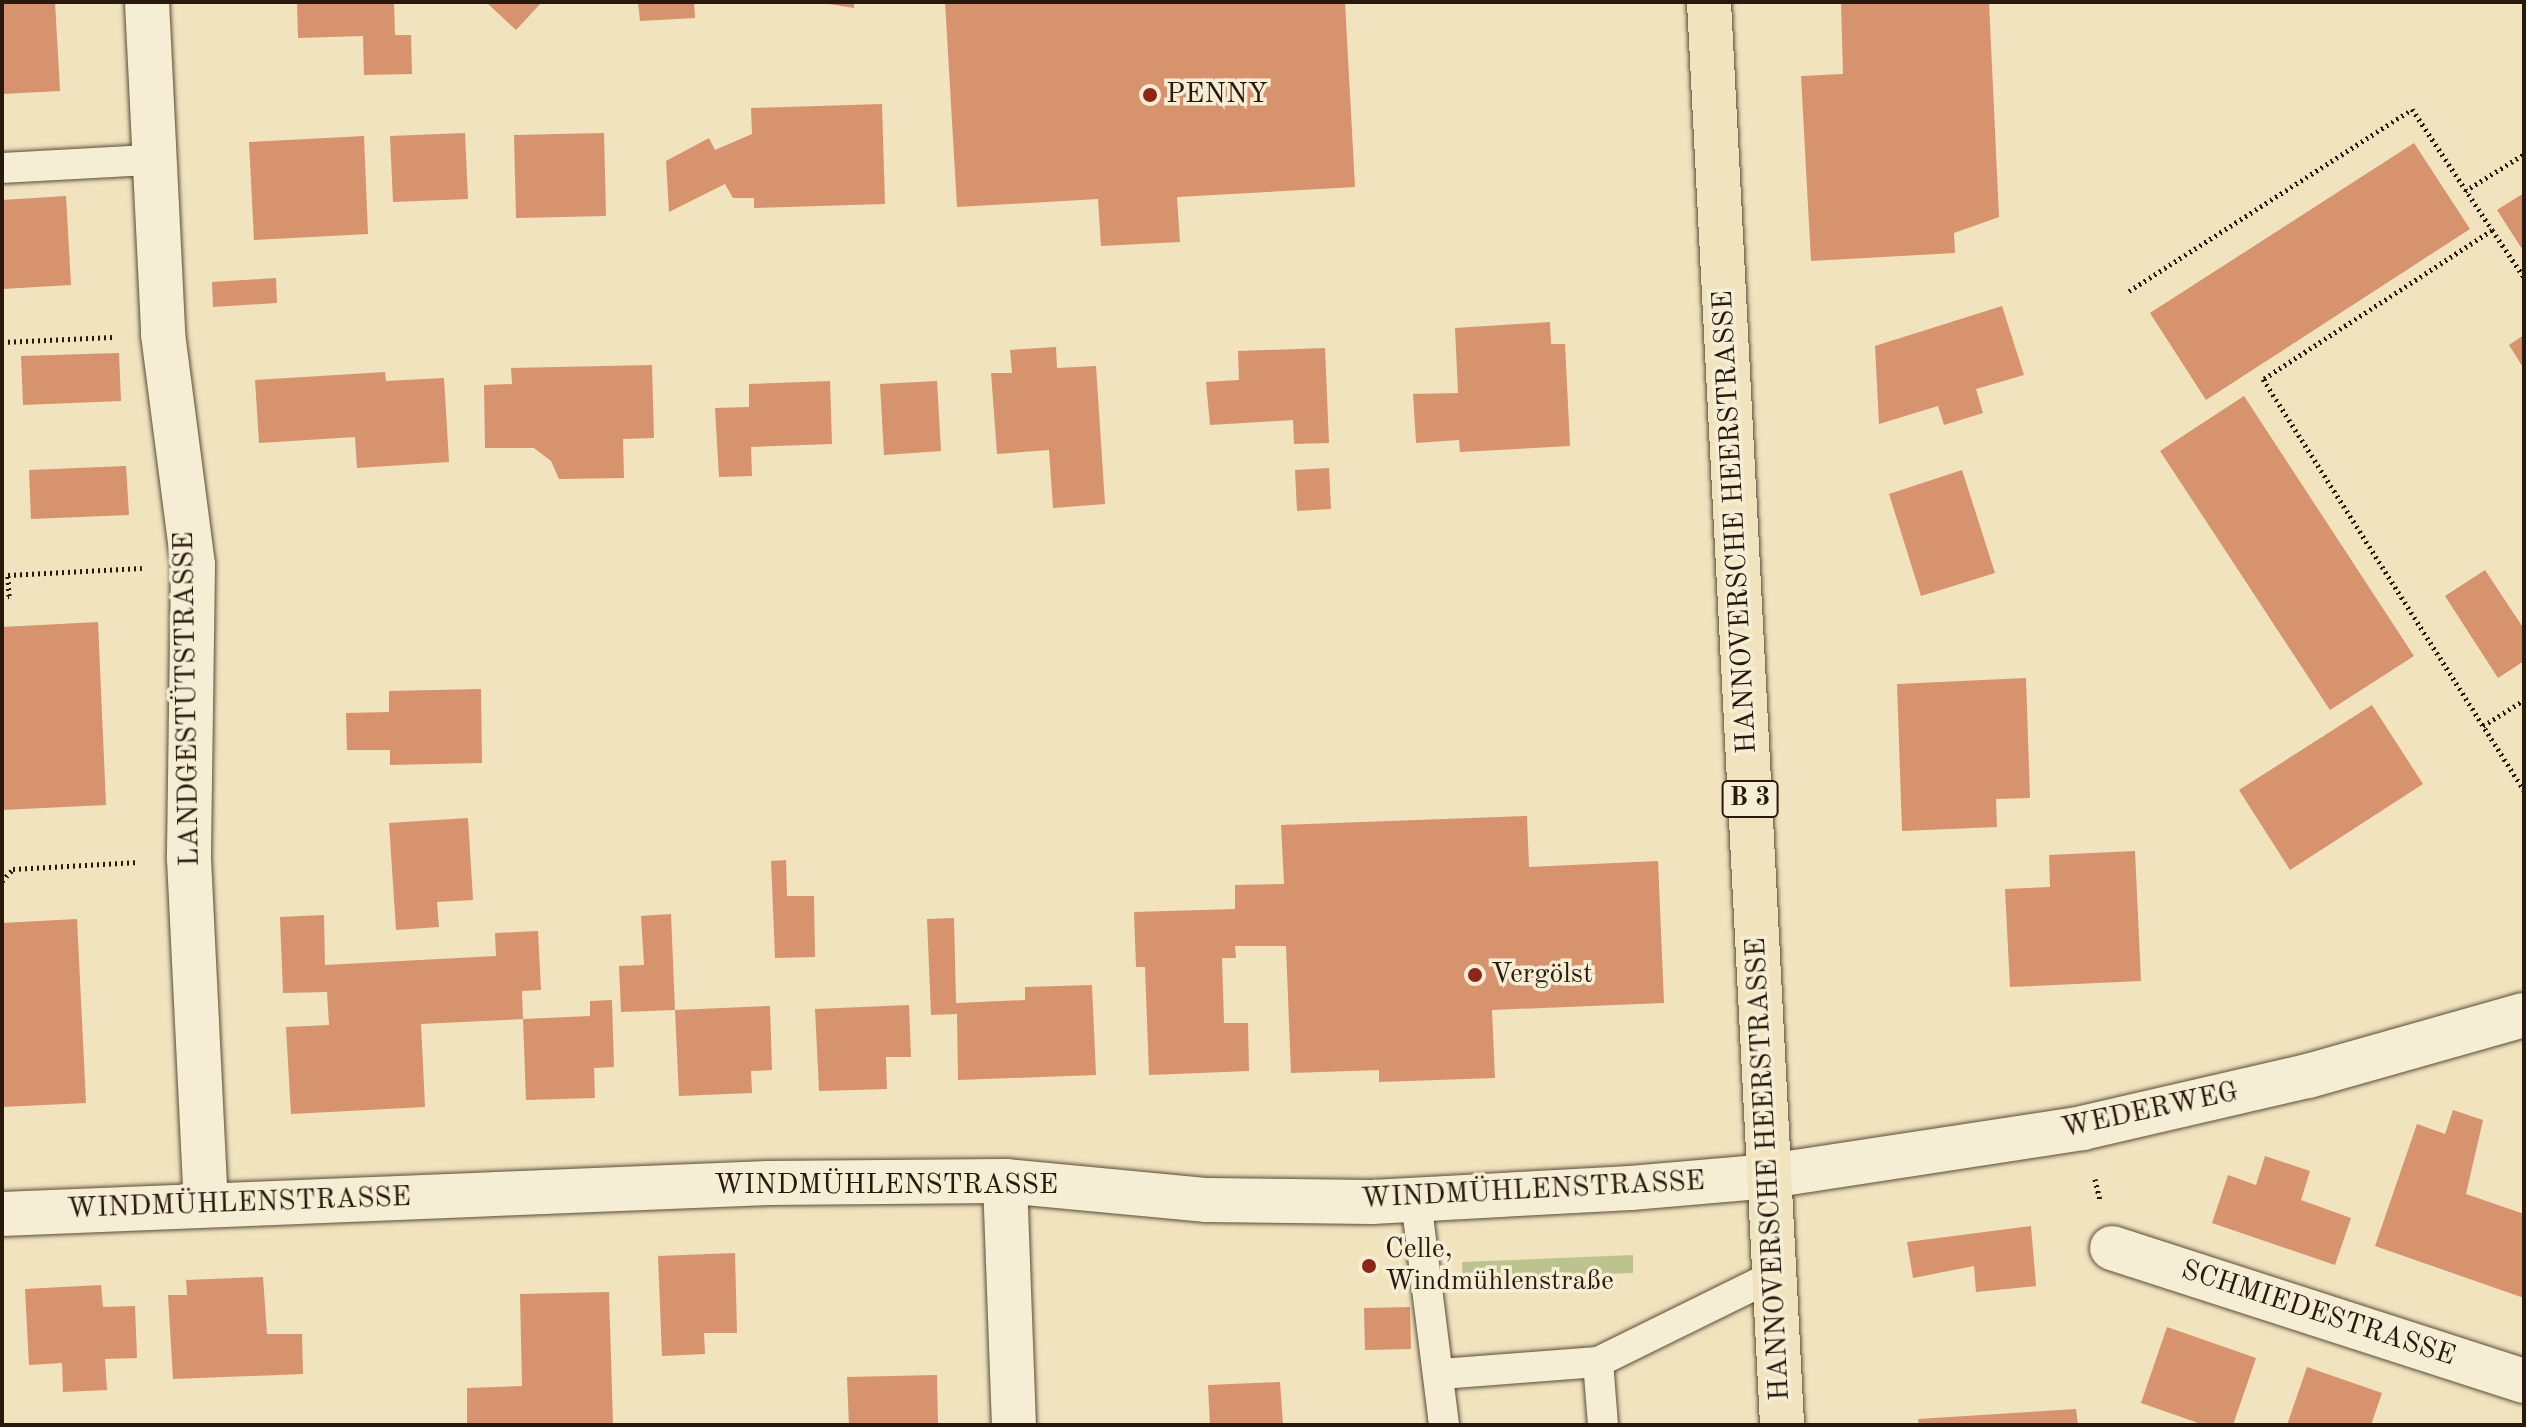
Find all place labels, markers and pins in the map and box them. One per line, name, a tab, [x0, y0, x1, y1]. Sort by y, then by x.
place label: PENNY	[1166, 78, 1268, 112]
marker: PENNY	[1141, 86, 1159, 104]
place label: Vergölst	[1491, 958, 1593, 992]
marker: Vergölst	[1466, 966, 1484, 984]
place label: Celle, Windmühlenstraße	[1385, 1233, 1614, 1299]
marker: Celle, Windmühlenstraße	[1360, 1257, 1378, 1275]

